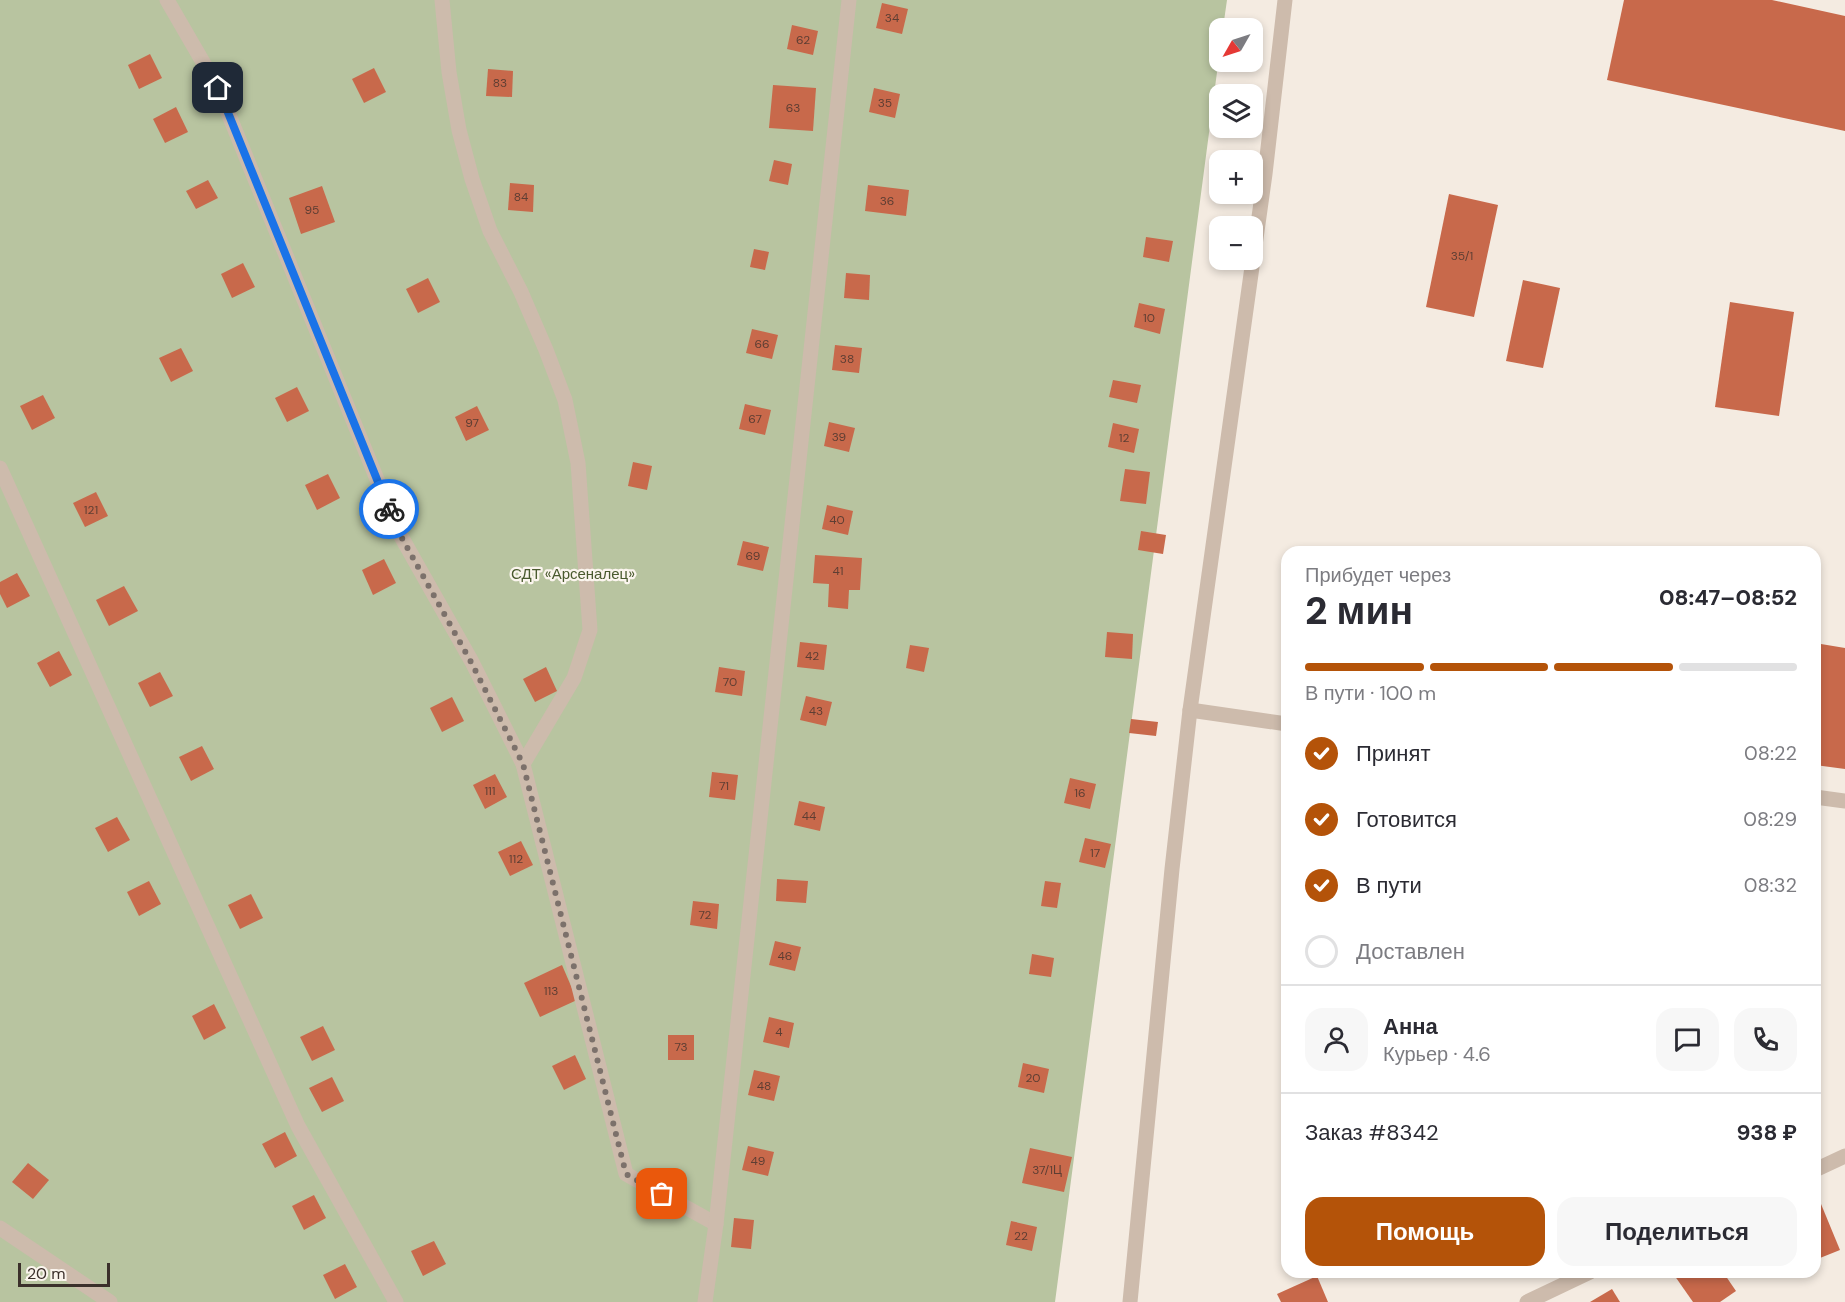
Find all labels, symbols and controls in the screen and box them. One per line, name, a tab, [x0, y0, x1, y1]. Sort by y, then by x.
house number: 34	[885, 10, 899, 26]
north arrow	[1209, 18, 1263, 72]
map controls	[1209, 18, 1263, 270]
house number: 62	[796, 32, 810, 48]
pin	[192, 62, 243, 113]
icon: home	[201, 71, 234, 104]
house number: 83	[493, 75, 507, 91]
button: layers	[1209, 84, 1263, 138]
house number: 35	[878, 95, 892, 111]
house number: 63	[786, 100, 800, 116]
button: +	[1209, 150, 1263, 204]
house number: 84	[514, 189, 528, 205]
house number: 36	[880, 193, 894, 209]
house number: 95	[305, 202, 319, 218]
button: −	[1209, 216, 1263, 270]
house number: 35/1	[1451, 248, 1473, 264]
house number: 10	[1143, 310, 1155, 326]
house number: 66	[754, 336, 770, 352]
house number: 38	[840, 351, 854, 367]
house number: 67	[748, 411, 762, 427]
house number: 97	[465, 415, 479, 431]
house number: 39	[832, 429, 846, 445]
house number: 12	[1119, 430, 1129, 446]
courier	[359, 479, 419, 539]
icon: bike	[373, 493, 406, 526]
house number: 121	[84, 502, 98, 518]
house number: 40	[829, 512, 845, 528]
house number: 69	[746, 548, 760, 564]
text: Прибудет через	[1305, 562, 1451, 588]
house number: 41	[832, 563, 844, 579]
park label: СДТ «Арсеналец»	[511, 564, 635, 584]
text: 08:47–08:52	[1659, 583, 1797, 612]
text: 2 мин	[1305, 585, 1413, 636]
house number: 42	[805, 648, 819, 664]
house number: 70	[723, 674, 737, 690]
text: В пути · 100 m	[1305, 680, 1436, 706]
house number: 43	[809, 703, 823, 719]
icon: check	[1305, 737, 1338, 770]
text: Принят	[1356, 739, 1430, 768]
text: 08:22	[1744, 740, 1797, 766]
house number: 71	[719, 778, 729, 794]
house number: 111	[484, 783, 496, 799]
house number: 16	[1074, 785, 1086, 801]
icon: check	[1305, 803, 1338, 836]
text: Готовится	[1356, 805, 1457, 834]
text: 08:29	[1743, 806, 1797, 832]
house number: 44	[802, 808, 816, 824]
house number: 17	[1090, 845, 1100, 861]
house number: 112	[509, 851, 523, 867]
icon: check	[1305, 869, 1338, 902]
text: В пути	[1356, 871, 1422, 900]
text: 08:32	[1744, 872, 1797, 898]
house number: 72	[698, 907, 712, 923]
text: Доставлен	[1356, 937, 1465, 966]
house number: 46	[778, 948, 792, 964]
house number: 113	[544, 983, 558, 999]
button: person	[1305, 1008, 1368, 1071]
button: chat	[1656, 1008, 1719, 1071]
button: phone	[1734, 1008, 1797, 1071]
text: Анна	[1383, 1012, 1438, 1041]
house number: 4	[775, 1024, 783, 1040]
house number: 73	[674, 1039, 688, 1055]
text: Курьер · 4.6	[1383, 1041, 1491, 1067]
house number: 20	[1025, 1070, 1041, 1086]
house number: 48	[757, 1078, 771, 1094]
text: Заказ #8342	[1305, 1118, 1439, 1147]
text: 938 ₽	[1736, 1118, 1797, 1147]
house number: 49	[751, 1153, 765, 1169]
house number: 37/1Ц	[1032, 1162, 1062, 1178]
pin	[636, 1168, 687, 1219]
icon: bag	[645, 1177, 678, 1210]
button: Помощь	[1305, 1197, 1545, 1266]
button: Поделиться	[1557, 1197, 1797, 1266]
house number: 22	[1014, 1228, 1028, 1244]
scale bar	[18, 1260, 110, 1288]
text: 20 m	[27, 1263, 66, 1284]

